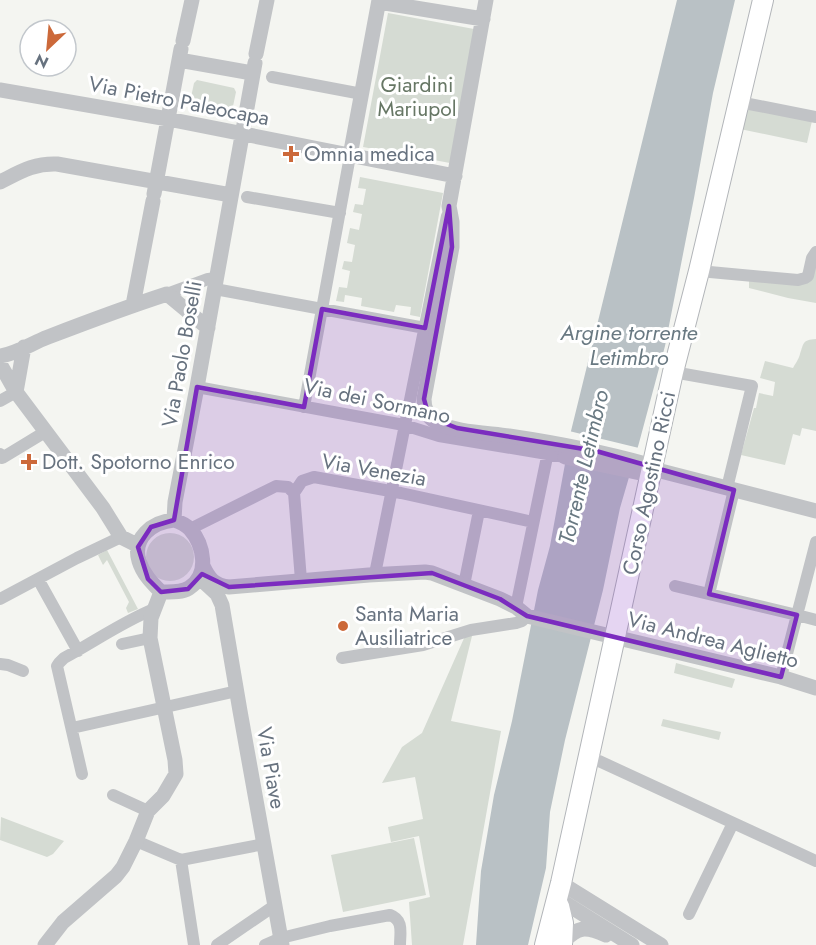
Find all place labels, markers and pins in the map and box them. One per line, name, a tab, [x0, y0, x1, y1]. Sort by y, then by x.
place label: Omnia medica	[304, 139, 435, 169]
marker: Omnia medica	[282, 145, 300, 163]
place label: Dott. Spotorno Enrico	[42, 447, 235, 477]
marker: Dott. Spotorno Enrico	[20, 453, 38, 471]
place label: Santa Maria Ausiliatrice	[355, 599, 459, 653]
marker: Santa Maria Ausiliatrice	[336, 619, 350, 633]

